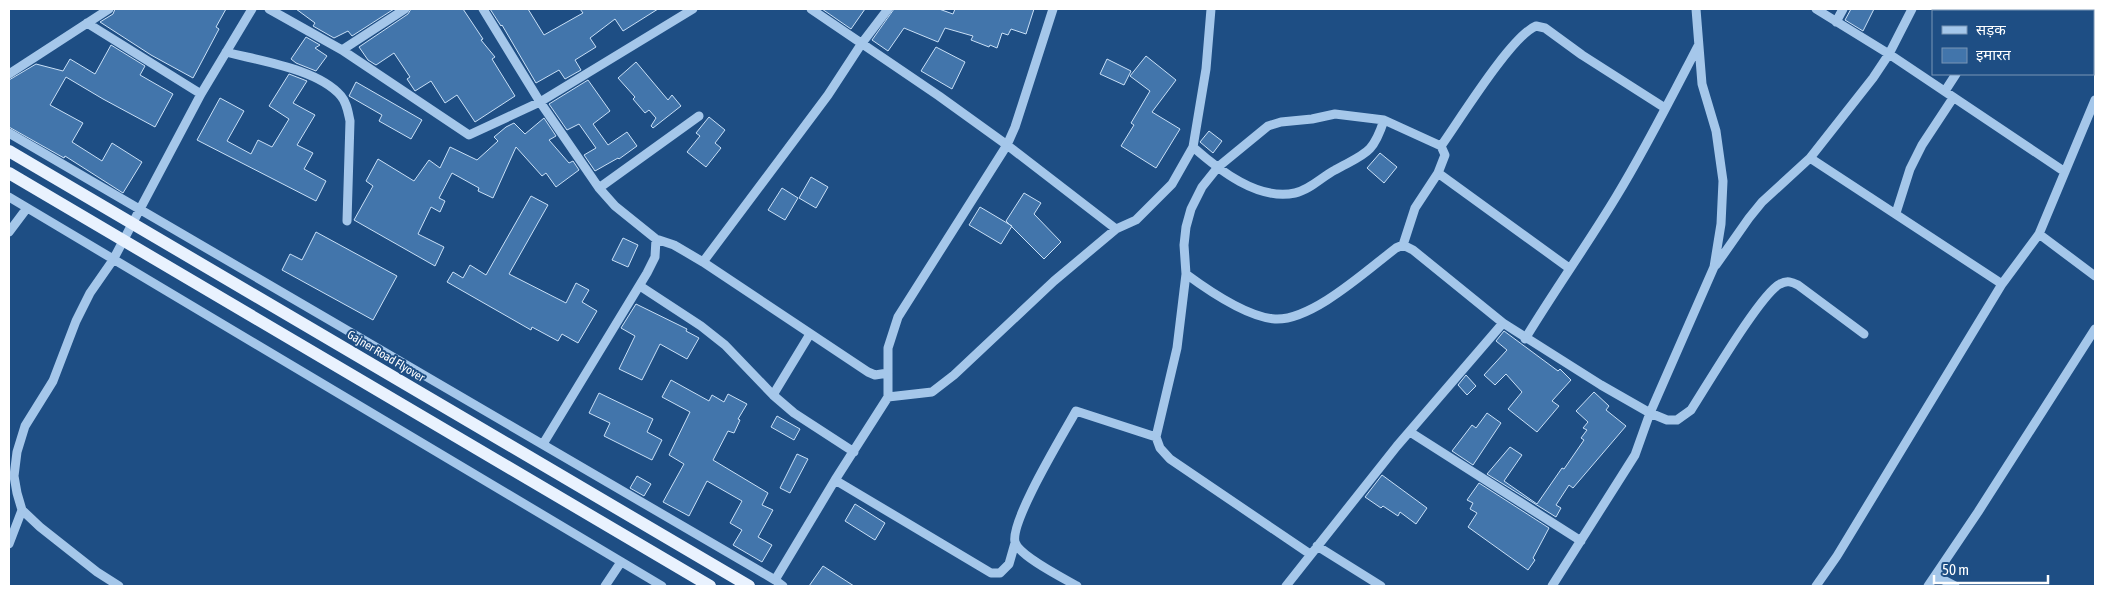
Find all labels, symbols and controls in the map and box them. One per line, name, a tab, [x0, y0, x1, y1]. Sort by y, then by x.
legend	[1932, 10, 2094, 75]
text: सड़क	[1976, 21, 2006, 38]
text: इमारत	[1976, 46, 2011, 63]
street label: Gajner Road Flyover	[345, 327, 428, 385]
scale bar	[1934, 552, 2048, 584]
text: 50 m	[1942, 561, 1969, 578]

